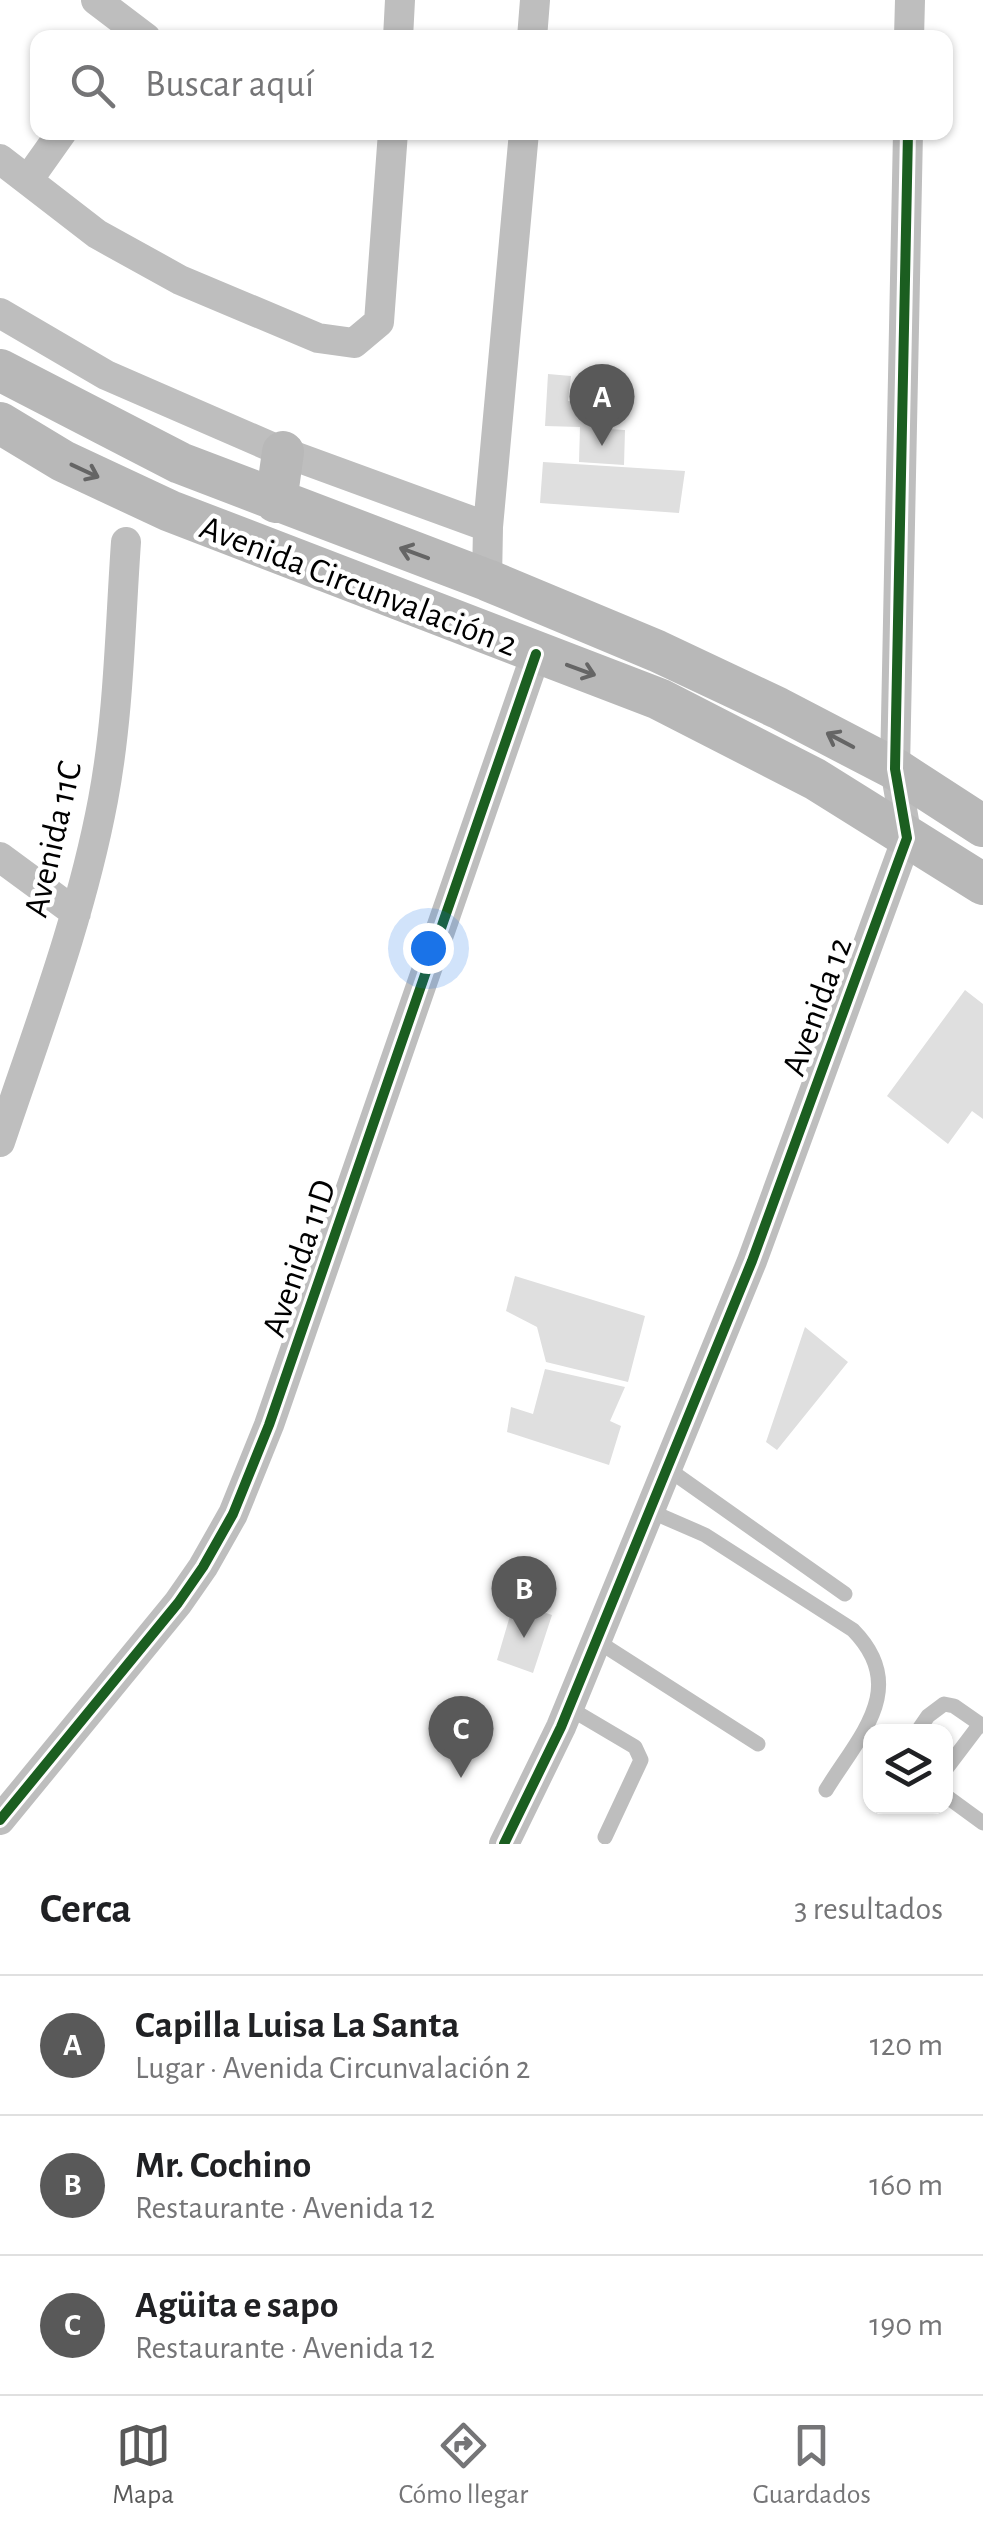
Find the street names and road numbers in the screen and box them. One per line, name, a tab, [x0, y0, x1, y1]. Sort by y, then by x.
street label: Avenida Circunvalación 2	[195, 510, 522, 663]
street label: Avenida 11C	[19, 758, 88, 921]
street label: Avenida 12	[776, 933, 859, 1080]
street label: Avenida 11D	[256, 1176, 343, 1341]

